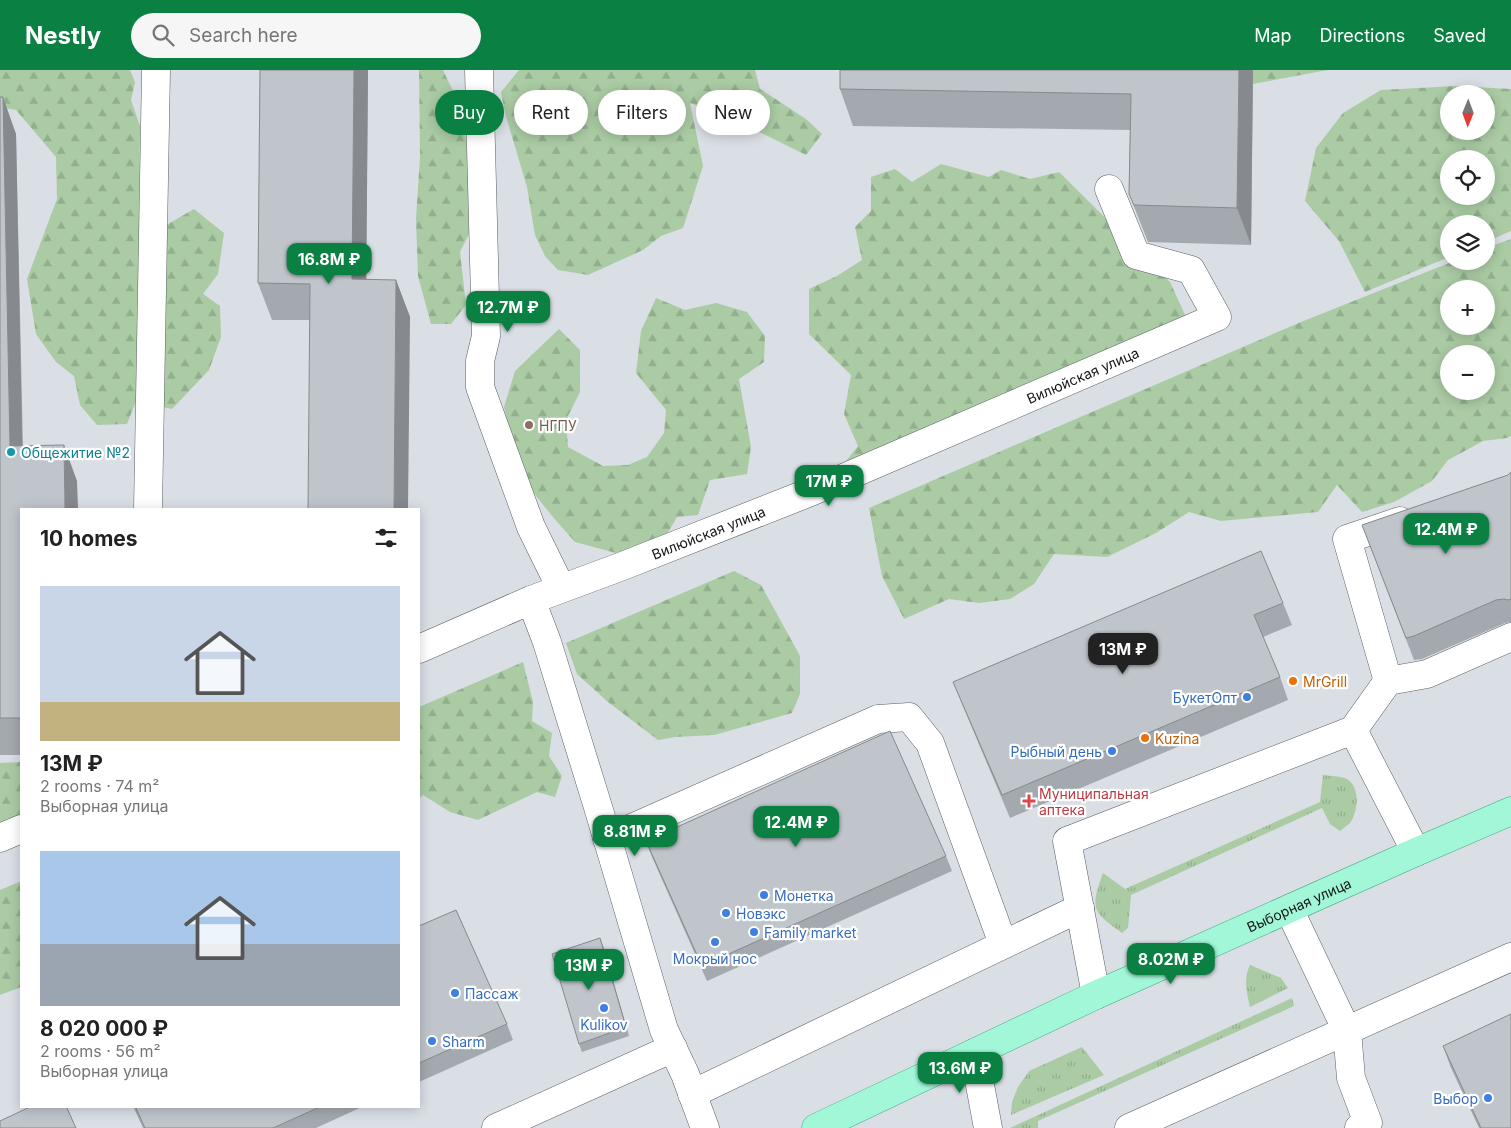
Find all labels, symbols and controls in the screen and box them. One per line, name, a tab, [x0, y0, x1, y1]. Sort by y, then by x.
search box	[131, 13, 481, 58]
text: Nestly	[25, 21, 101, 50]
icon: search	[149, 21, 177, 49]
text: Search here	[189, 24, 298, 47]
text: Map	[1254, 25, 1292, 46]
text: Directions	[1320, 25, 1405, 46]
text: Saved	[1433, 25, 1486, 46]
north arrow	[1440, 85, 1495, 140]
map controls	[1440, 85, 1495, 400]
chip: Buy	[435, 90, 504, 135]
chip: Rent	[514, 90, 588, 135]
chip: Filters	[598, 90, 686, 135]
chip: New	[696, 90, 770, 135]
button: locate	[1440, 150, 1495, 205]
button: layers	[1440, 215, 1495, 270]
pin: 16.8M ₽	[283, 242, 375, 285]
text: 16.8M ₽	[298, 249, 360, 269]
button: +	[1440, 280, 1495, 335]
pin: 12.7M ₽	[462, 290, 554, 333]
text: 12.7M ₽	[477, 297, 539, 317]
street label: Вилюйская улица	[1024, 343, 1141, 407]
button: −	[1440, 345, 1495, 400]
place label: НГПУ	[539, 417, 577, 434]
marker: НГПУ	[523, 419, 535, 431]
place label: Общежитие №2	[21, 444, 130, 461]
marker: Общежитие №2	[5, 446, 17, 458]
pin: 17M ₽	[794, 464, 864, 507]
text: 17M ₽	[806, 471, 852, 491]
street label: Вилюйская улица	[649, 502, 767, 562]
pin: 12.4M ₽	[1400, 512, 1492, 555]
text: 12.4M ₽	[1414, 519, 1478, 539]
icon: filters	[372, 524, 400, 552]
text: 10 homes	[40, 526, 138, 551]
icon: home	[175, 618, 265, 708]
pin: 13M ₽	[1088, 632, 1158, 675]
text: 13M ₽	[1099, 639, 1147, 659]
place label: MrGrill	[1303, 673, 1347, 690]
marker: MrGrill	[1287, 675, 1299, 687]
place label: БукетОпт	[1173, 689, 1237, 706]
marker: БукетОпт	[1241, 691, 1253, 703]
place label: Kuzina	[1155, 730, 1199, 747]
marker: Kuzina	[1139, 732, 1151, 744]
place label: Рыбный день	[1011, 743, 1102, 760]
marker: Рыбный день	[1106, 745, 1118, 757]
text: 13M ₽	[40, 751, 103, 776]
text: 2 rooms · 74 m²	[40, 776, 159, 796]
place label: Муниципальная аптека	[1039, 785, 1149, 818]
marker: Муниципальная аптека	[1023, 795, 1035, 807]
text: Выборная улица	[40, 796, 168, 816]
pin: 12.4M ₽	[750, 806, 842, 848]
text: 12.4M ₽	[764, 812, 828, 832]
pin: 8.81M ₽	[589, 814, 681, 857]
text: 8.81M ₽	[604, 821, 666, 841]
street label: Выборная улица	[1244, 874, 1354, 935]
icon: home	[175, 883, 265, 973]
place label: Монетка	[774, 887, 834, 904]
marker: Монетка	[758, 889, 770, 901]
place label: Новэкс	[736, 905, 786, 922]
marker: Новэкс	[720, 907, 732, 919]
place label: Family market	[764, 924, 857, 941]
marker: Family market	[748, 926, 760, 938]
marker: Мокрый нос	[709, 936, 721, 948]
pin: 8.02M ₽	[1125, 942, 1217, 985]
pin: 13M ₽	[554, 948, 624, 991]
text: 8.02M ₽	[1138, 949, 1204, 969]
place label: Мокрый нос	[673, 950, 757, 967]
text: 13M ₽	[565, 955, 613, 975]
place label: Пассаж	[465, 985, 519, 1002]
marker: Пассаж	[449, 987, 461, 999]
marker: Kulikov	[598, 1002, 610, 1014]
text: 8 020 000 ₽	[40, 1016, 168, 1041]
place label: Kulikov	[580, 1016, 628, 1033]
place label: Sharm	[442, 1033, 485, 1050]
marker: Sharm	[426, 1035, 438, 1047]
text: 2 rooms · 56 m²	[40, 1041, 161, 1061]
pin: 13.6M ₽	[914, 1052, 1006, 1094]
text: 13.6M ₽	[929, 1058, 991, 1078]
text: Выборная улица	[40, 1061, 168, 1081]
place label: Выбор	[1433, 1090, 1478, 1107]
marker: Выбор	[1482, 1092, 1494, 1104]

